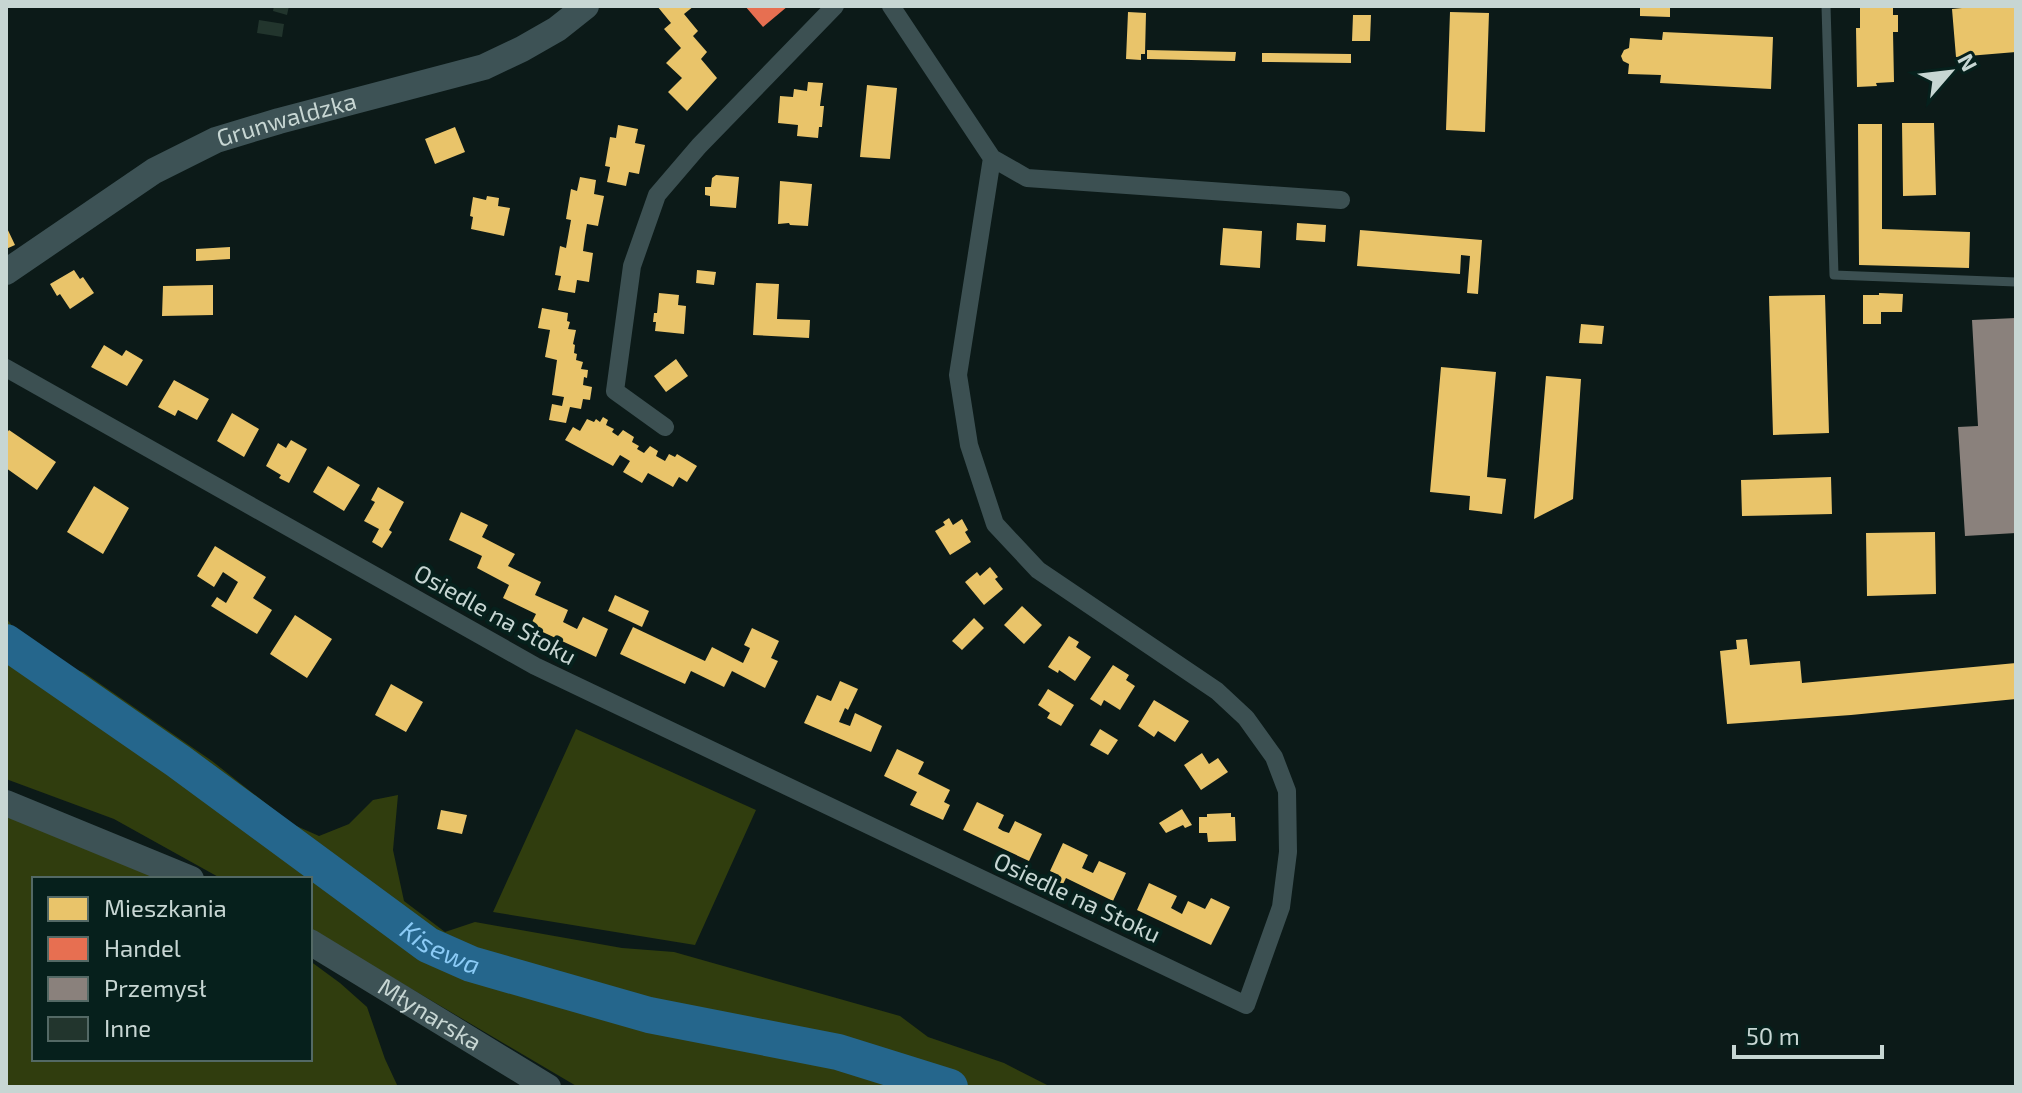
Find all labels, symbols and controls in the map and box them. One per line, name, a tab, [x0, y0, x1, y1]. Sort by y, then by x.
north arrow	[1910, 32, 1990, 112]
text: N	[1953, 49, 1984, 75]
street label: Grunwaldzka	[213, 85, 359, 152]
street label: Osiedle na Stoku	[410, 557, 582, 670]
street label: Osiedle na Stoku	[990, 845, 1166, 948]
legend	[32, 877, 312, 1061]
text: Mieszkania	[104, 893, 227, 922]
water label: Kisewa	[395, 913, 484, 980]
text: Handel	[104, 933, 181, 962]
street label: Młynarska	[373, 971, 487, 1056]
text: Przemysł	[104, 973, 207, 1002]
scale bar	[1734, 1009, 1882, 1059]
text: Inne	[104, 1013, 151, 1042]
text: 50 m	[1746, 1021, 1800, 1050]

